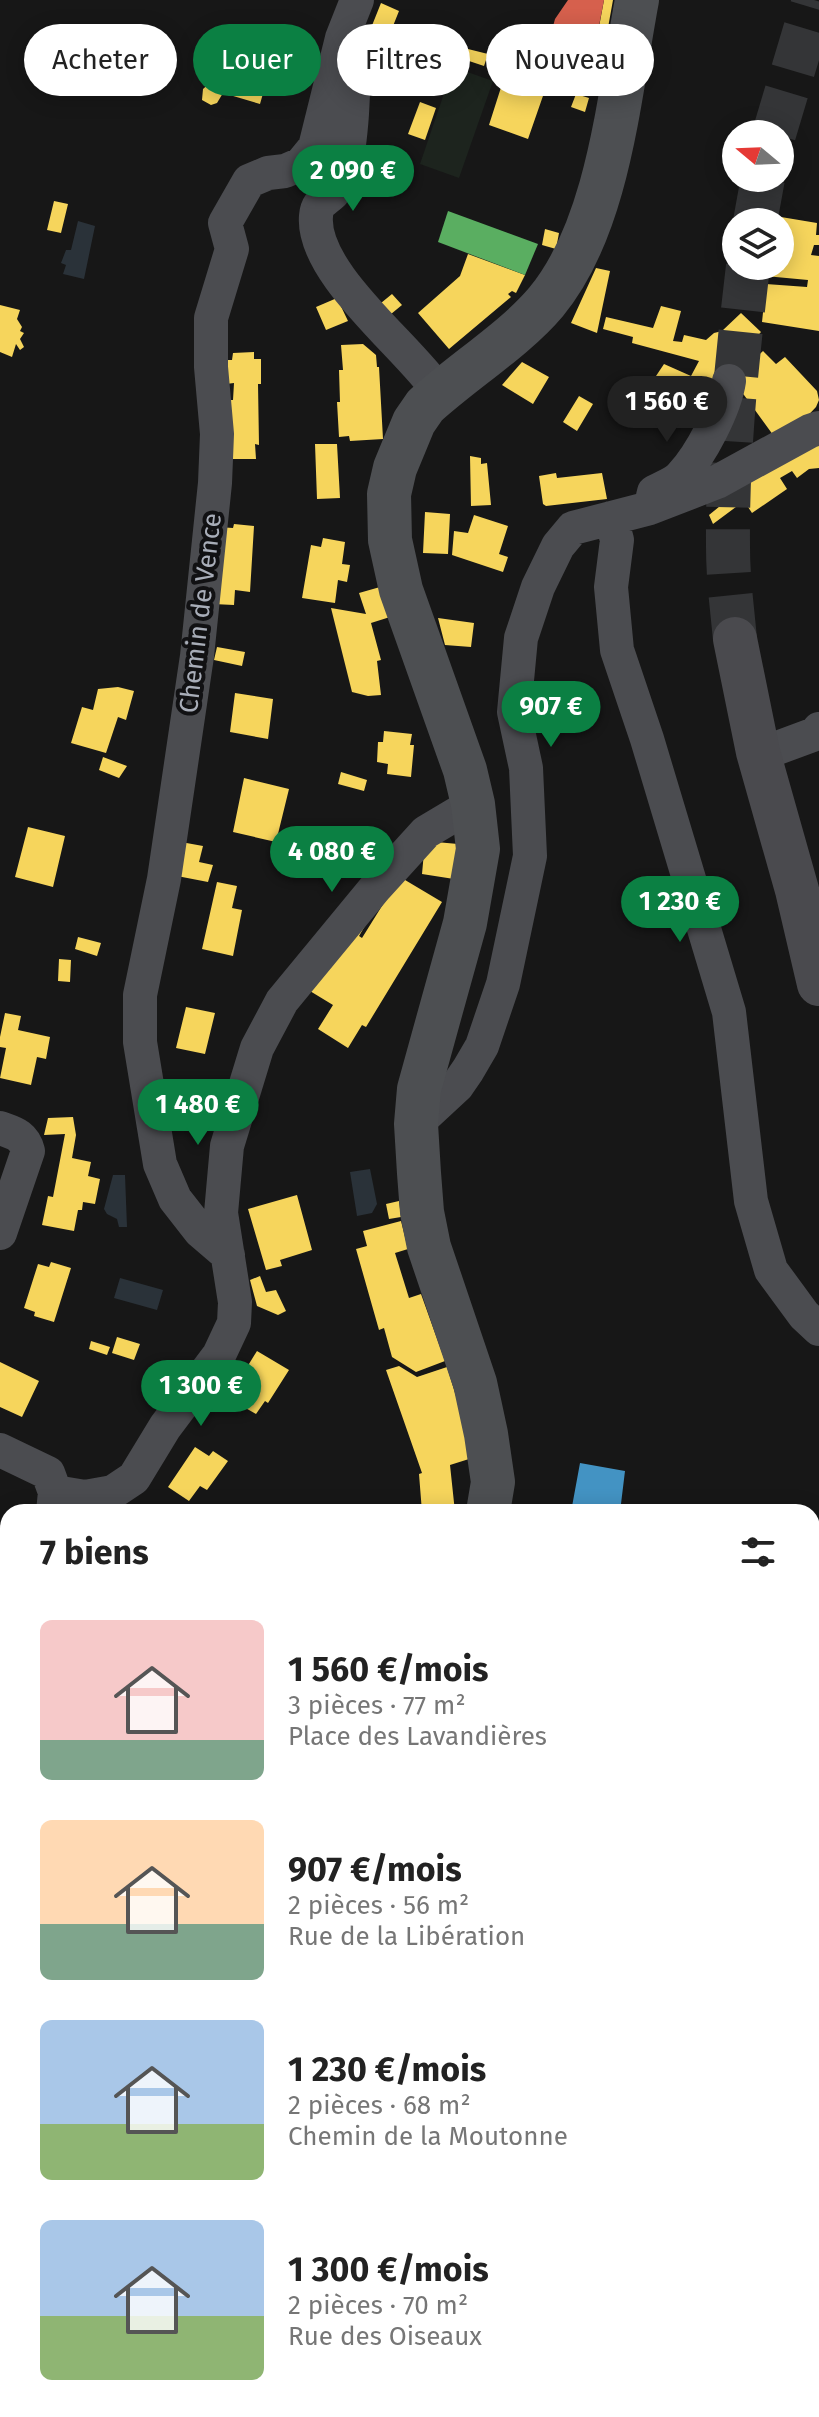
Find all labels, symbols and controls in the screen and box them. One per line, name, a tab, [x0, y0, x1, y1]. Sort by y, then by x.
chip: Acheter	[24, 24, 177, 96]
chip: Louer	[193, 24, 321, 96]
chip: Filtres	[337, 24, 470, 96]
chip: Nouveau	[486, 24, 654, 96]
north arrow	[722, 120, 794, 192]
map controls	[722, 120, 794, 280]
pin: 2 090 €	[279, 145, 427, 213]
text: 2 090 €	[310, 155, 396, 186]
button: layers	[722, 208, 794, 280]
pin: 1 560 €	[593, 376, 741, 444]
text: 1 560 €	[625, 386, 709, 417]
street label: Chemin de Vence	[173, 511, 228, 715]
pin: 907 €	[495, 681, 607, 749]
text: 907 €	[520, 691, 582, 722]
pin: 4 080 €	[258, 826, 406, 894]
text: 4 080 €	[288, 836, 376, 867]
pin: 1 230 €	[606, 876, 754, 944]
text: 1 230 €	[639, 886, 721, 917]
pin: 1 480 €	[124, 1079, 272, 1147]
text: 1 480 €	[156, 1089, 240, 1120]
pin: 1 300 €	[127, 1360, 275, 1428]
text: 1 300 €	[159, 1370, 243, 1401]
icon: filters	[736, 1530, 780, 1574]
text: 7 biens	[40, 1532, 149, 1573]
text: 1 560 €/mois	[288, 1649, 489, 1690]
icon: home	[104, 1652, 200, 1748]
text: 3 pièces · 77 m²	[288, 1690, 466, 1721]
text: Place des Lavandières	[288, 1721, 547, 1752]
text: 907 €/mois	[288, 1849, 462, 1890]
icon: home	[104, 1852, 200, 1948]
text: 2 pièces · 56 m²	[288, 1890, 469, 1921]
text: Rue de la Libération	[288, 1921, 525, 1952]
text: 1 230 €/mois	[288, 2049, 486, 2090]
icon: home	[104, 2052, 200, 2148]
text: 2 pièces · 68 m²	[288, 2090, 471, 2121]
text: Chemin de la Moutonne	[288, 2121, 568, 2152]
text: 1 300 €/mois	[288, 2249, 489, 2290]
icon: home	[104, 2252, 200, 2348]
text: 2 pièces · 70 m²	[288, 2290, 468, 2321]
text: Rue des Oiseaux	[288, 2321, 482, 2352]

